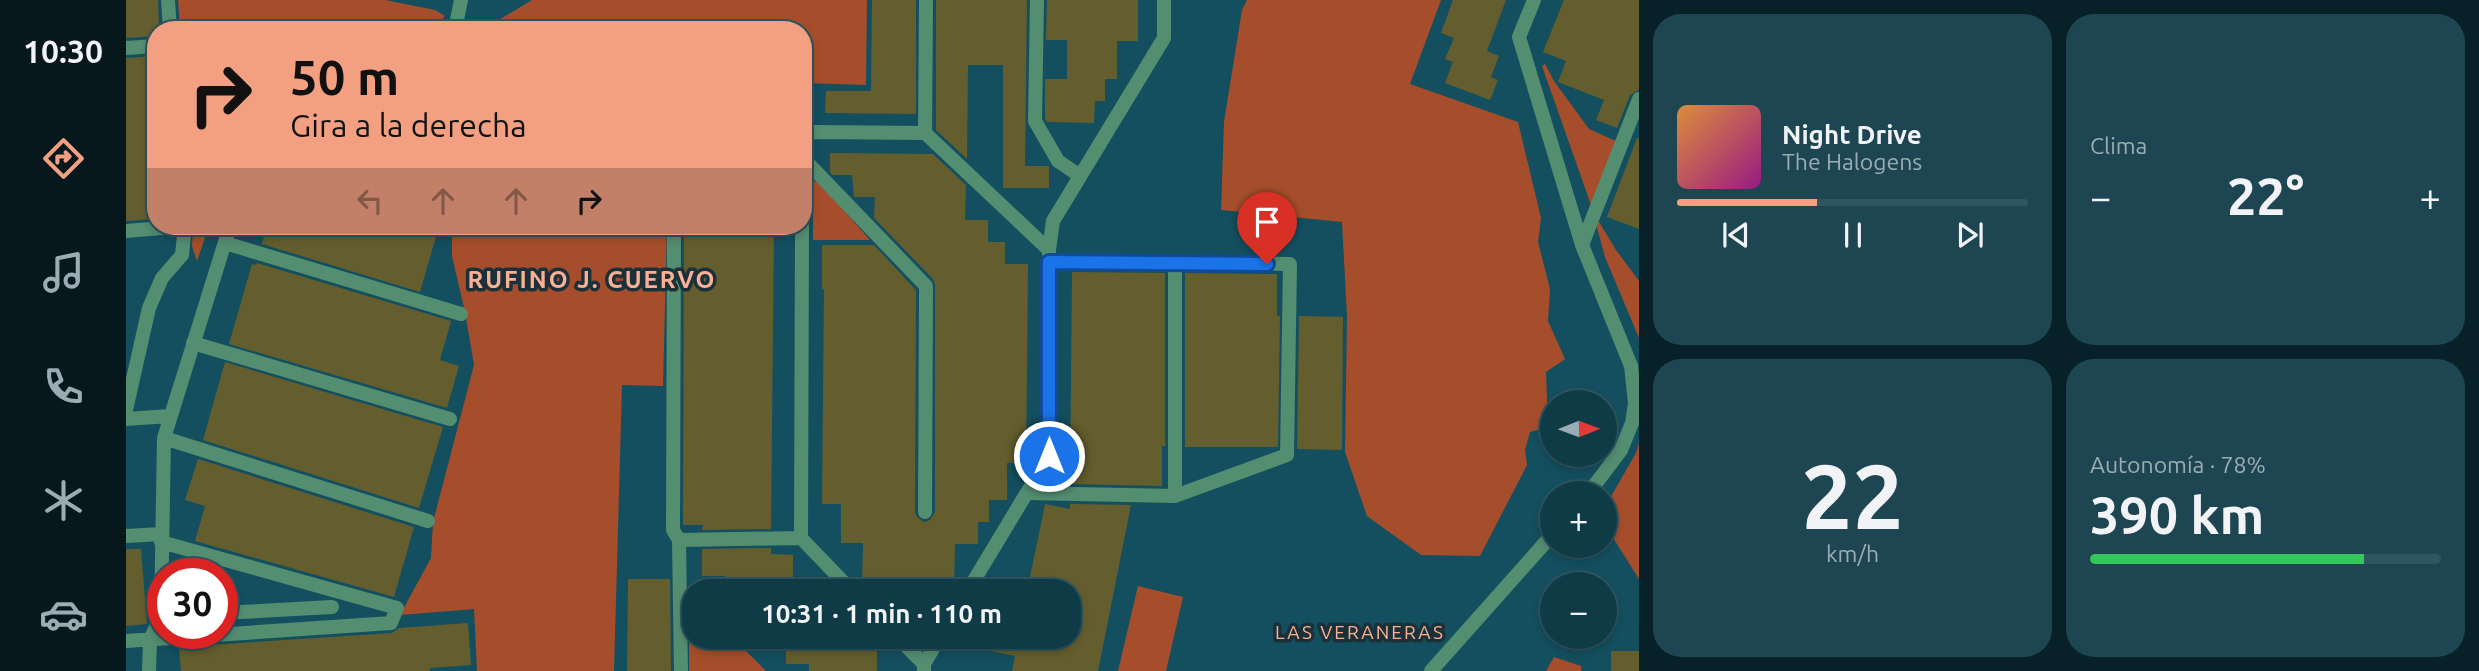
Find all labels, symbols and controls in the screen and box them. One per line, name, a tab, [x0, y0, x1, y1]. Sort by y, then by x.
text: 10:30	[23, 33, 103, 69]
icon: right	[175, 49, 266, 140]
text: 50 m	[290, 49, 399, 104]
text: Gira a la derecha	[290, 107, 527, 143]
text: Night Drive	[1782, 120, 1922, 149]
text: Clima	[2090, 133, 2147, 158]
icon: directions	[39, 134, 88, 183]
text: The Halogens	[1782, 149, 1922, 174]
text: 22°	[2227, 167, 2304, 225]
text: −	[2090, 176, 2111, 218]
text: +	[2420, 176, 2441, 218]
icon: left	[351, 182, 389, 220]
icon: ahead	[424, 182, 462, 220]
icon: ahead	[497, 182, 535, 220]
icon: right	[570, 182, 608, 220]
pin	[1237, 192, 1297, 264]
icon: arrive	[1248, 203, 1286, 241]
icon: previous	[1717, 216, 1755, 254]
icon: pause	[1834, 216, 1872, 254]
icon: next	[1951, 216, 1989, 254]
icon: music	[39, 248, 88, 297]
district label: RUFINO J. CUERVO	[468, 266, 716, 293]
icon: phone	[39, 362, 88, 411]
north arrow	[1540, 390, 1617, 467]
map controls	[1540, 390, 1617, 649]
position arrow	[1012, 419, 1086, 493]
text: 22	[1801, 444, 1904, 546]
text: Autonomía · 78%	[2090, 452, 2266, 477]
icon: climate	[39, 476, 88, 525]
button: +	[1540, 481, 1617, 558]
text: 390 km	[2090, 486, 2264, 544]
text: km/h	[1826, 541, 1879, 566]
speed limit sign: 30	[147, 558, 238, 649]
button: −	[1540, 572, 1617, 649]
icon: car	[39, 590, 88, 639]
text: 10:31 · 1 min · 110 m	[761, 599, 1002, 628]
district label: LAS VERANERAS	[1275, 621, 1445, 643]

